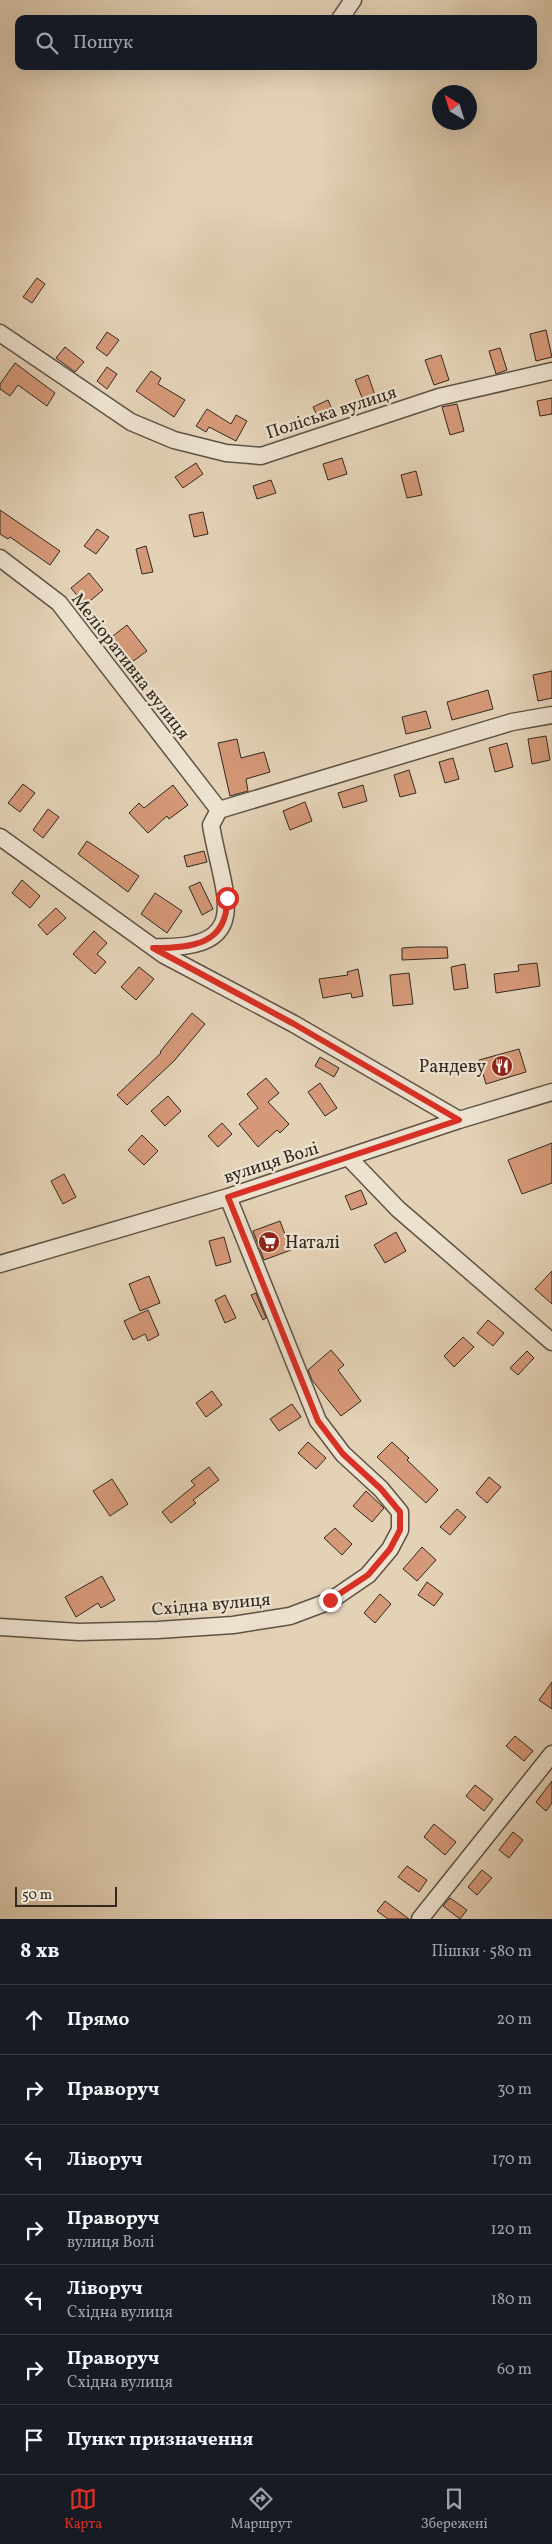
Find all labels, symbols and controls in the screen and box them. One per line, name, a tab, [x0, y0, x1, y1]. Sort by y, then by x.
search box	[15, 15, 537, 70]
icon: search	[33, 29, 61, 57]
text: Пошук	[73, 30, 133, 56]
north arrow	[432, 85, 477, 130]
street label: Поліська вулиця	[263, 381, 400, 446]
street label: Меліоративна вулиця	[65, 588, 195, 745]
route start	[216, 887, 239, 910]
restaurant icon: Рандеву	[490, 1054, 514, 1078]
place label: Рандеву	[419, 1055, 486, 1080]
street label: вулиця Волі	[221, 1136, 322, 1191]
supermarket icon: Наталі	[257, 1230, 281, 1254]
place label: Наталі	[285, 1231, 340, 1256]
street label: Східна вулиця	[151, 1588, 272, 1623]
route end	[319, 1589, 342, 1612]
scale bar	[15, 1884, 118, 1907]
text: 50 m	[22, 1886, 52, 1905]
text: 8 хв	[20, 1937, 60, 1966]
text: Пішки · 580 m	[431, 1941, 532, 1963]
icon: ahead	[20, 2006, 48, 2034]
text: Прямо	[67, 2007, 129, 2033]
text: 20 m	[497, 2009, 532, 2031]
icon: right	[20, 2076, 48, 2104]
text: Праворуч	[67, 2077, 159, 2103]
text: 30 m	[497, 2079, 532, 2101]
icon: left	[20, 2146, 48, 2174]
text: Ліворуч	[67, 2147, 142, 2173]
text: 170 m	[492, 2149, 532, 2171]
text: Праворуч	[67, 2206, 159, 2232]
icon: right	[20, 2216, 48, 2244]
text: 120 m	[490, 2219, 532, 2241]
text: вулиця Волі	[67, 2232, 155, 2254]
text: Ліворуч	[67, 2276, 142, 2302]
icon: left	[20, 2286, 48, 2314]
text: 180 m	[491, 2289, 532, 2311]
text: Східна вулиця	[67, 2302, 173, 2324]
text: Праворуч	[67, 2346, 159, 2372]
icon: right	[20, 2356, 48, 2384]
text: 60 m	[497, 2359, 532, 2381]
text: Східна вулиця	[67, 2372, 173, 2394]
icon: arrive	[20, 2426, 48, 2454]
text: Пункт призначення	[67, 2427, 253, 2453]
tab: Карта	[64, 2485, 102, 2534]
tab: Маршрут	[231, 2485, 292, 2534]
tab: Збережені	[421, 2485, 488, 2534]

